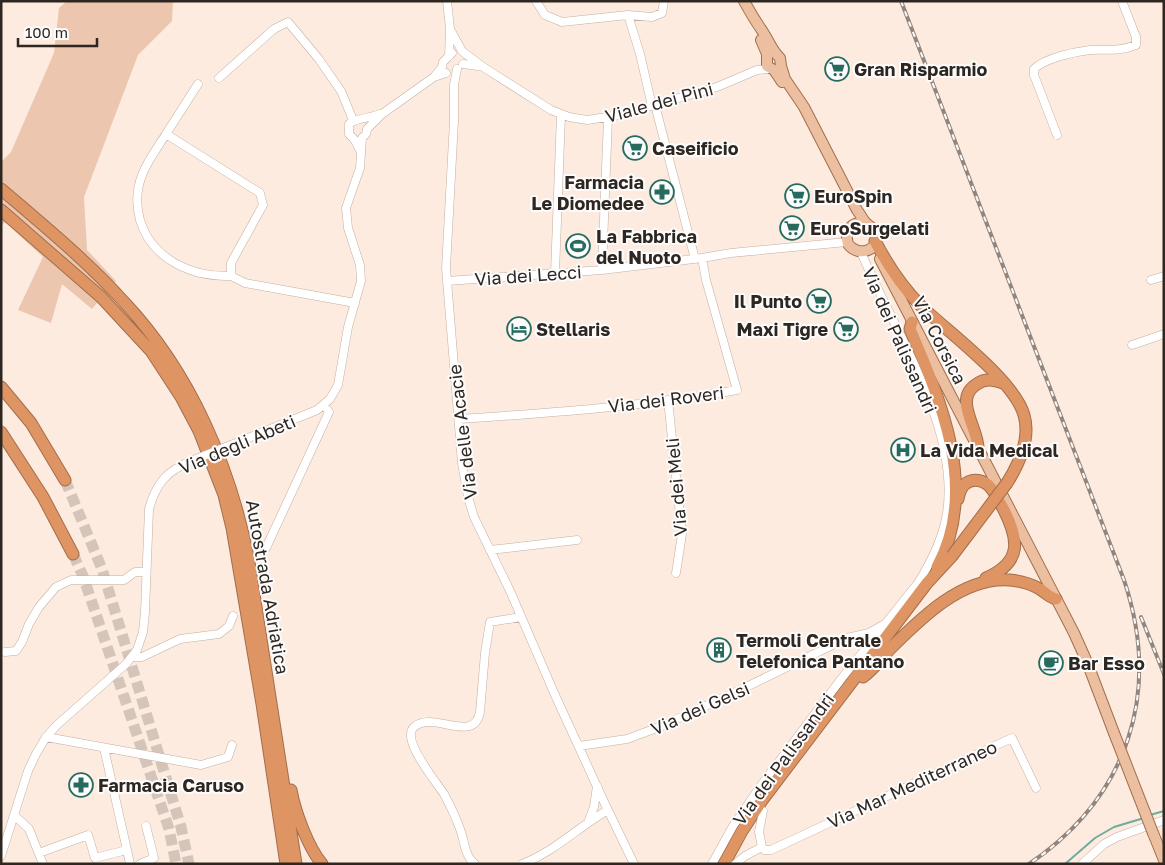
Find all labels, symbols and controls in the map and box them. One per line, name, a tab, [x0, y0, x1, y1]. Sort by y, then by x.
scale bar	[18, 15, 96, 47]
text: 100 m	[25, 23, 68, 41]
supermarket icon: Gran Risparmio	[824, 56, 850, 82]
place label: Gran Risparmio	[854, 58, 988, 80]
street label: Viale dei Pini	[603, 77, 715, 127]
supermarket icon: Caseificio	[622, 135, 648, 161]
place label: Caseificio	[652, 137, 739, 159]
place label: Farmacia Le Diomedee	[531, 171, 644, 214]
pharmacy icon: Farmacia Le Diomedee	[649, 179, 675, 205]
supermarket icon: EuroSpin	[784, 183, 810, 209]
place label: EuroSpin	[814, 185, 893, 207]
supermarket icon: EuroSurgelati	[779, 215, 805, 241]
place label: EuroSurgelati	[810, 217, 929, 239]
place label: La Fabbrica del Nuoto	[596, 225, 697, 268]
sports icon: La Fabbrica del Nuoto	[565, 233, 591, 259]
street label: Via dei Lecci	[474, 260, 582, 290]
street label: Via dei Palissandri	[858, 263, 942, 417]
supermarket icon: Il Punto	[806, 288, 832, 314]
place label: Il Punto	[734, 290, 802, 312]
street label: Via Corsica	[908, 292, 972, 388]
hotel icon: Stellaris	[506, 316, 532, 342]
supermarket icon: Maxi Tigre	[833, 316, 859, 342]
place label: Stellaris	[536, 318, 610, 340]
place label: Maxi Tigre	[737, 318, 828, 340]
street label: Via delle Acacie	[443, 363, 481, 501]
street label: Via dei Roveri	[607, 381, 725, 417]
street label: Via degli Abeti	[175, 409, 299, 479]
street label: Via dei Meli	[661, 437, 691, 537]
hospital icon: La Vida Medical	[890, 437, 916, 463]
place label: La Vida Medical	[920, 439, 1059, 461]
street label: Autostrada Adriatica	[242, 498, 294, 676]
place label: Termoli Centrale Telefonica Pantano	[736, 629, 904, 672]
building icon: Termoli Centrale Telefonica Pantano	[706, 637, 732, 663]
cafe icon: Bar Esso	[1038, 650, 1064, 676]
place label: Bar Esso	[1068, 652, 1145, 674]
street label: Via dei Gelsi	[647, 676, 753, 740]
street label: Via dei Palissandri	[728, 689, 838, 829]
street label: Via Mar Mediterraneo	[824, 735, 1000, 833]
pharmacy icon: Farmacia Caruso	[68, 772, 94, 798]
place label: Farmacia Caruso	[98, 774, 244, 796]

